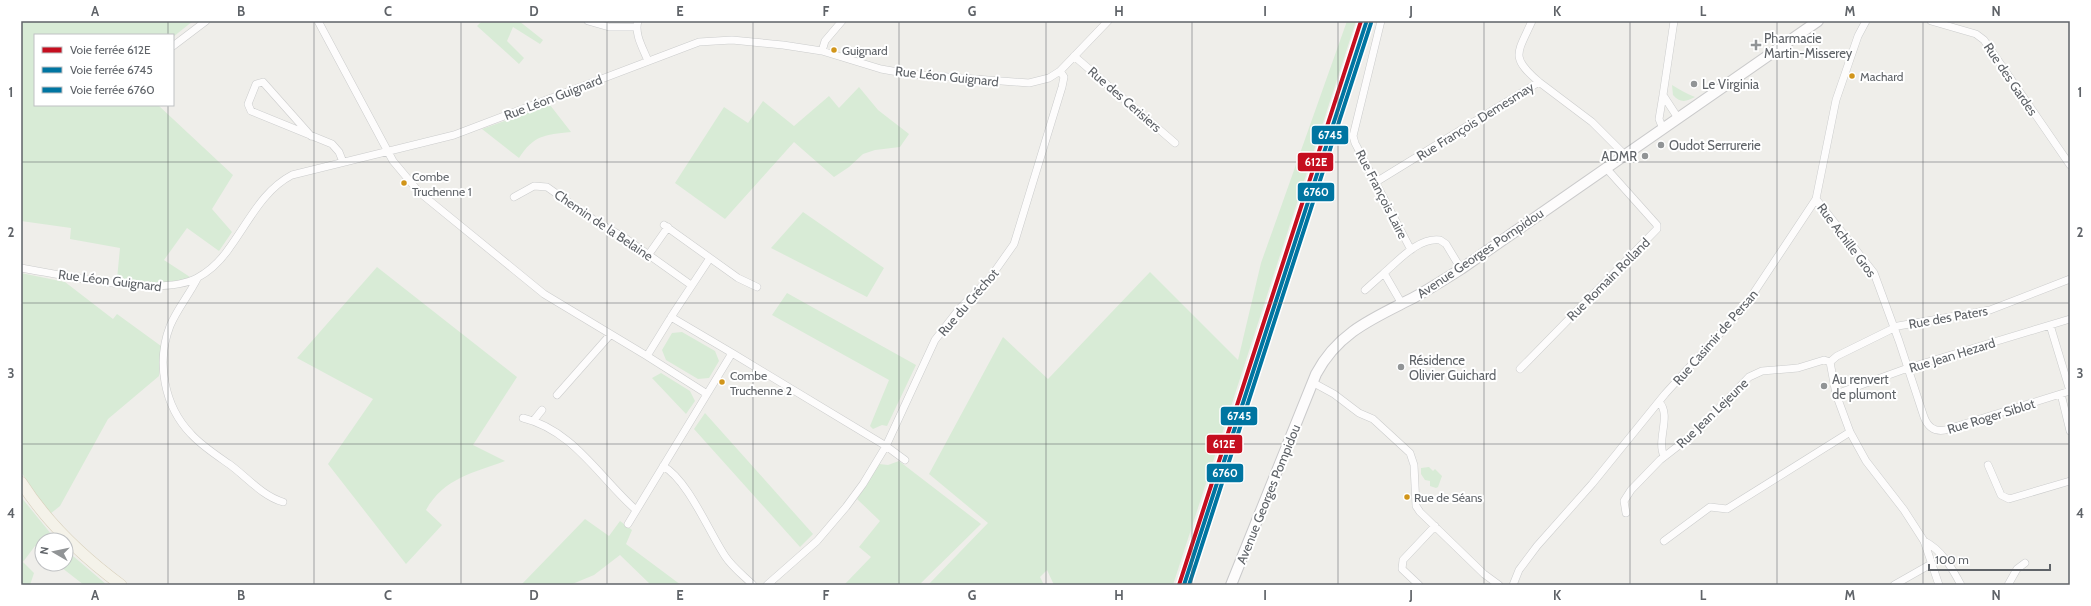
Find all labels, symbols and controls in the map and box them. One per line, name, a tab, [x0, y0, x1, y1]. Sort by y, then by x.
text: A	[91, 3, 100, 19]
text: B	[237, 3, 245, 19]
text: C	[384, 3, 392, 19]
text: D	[529, 3, 539, 19]
text: E	[676, 3, 684, 19]
text: F	[823, 3, 830, 19]
text: G	[968, 3, 977, 19]
text: H	[1114, 3, 1124, 19]
text: I	[1263, 3, 1267, 19]
text: J	[1408, 3, 1413, 19]
text: K	[1553, 3, 1562, 19]
text: L	[1700, 3, 1707, 19]
text: M	[1845, 3, 1856, 19]
text: N	[1991, 3, 2001, 19]
place label: Pharmacie Martin-Misserey	[1764, 30, 1853, 61]
legend	[34, 34, 174, 106]
marker: Pharmacie Martin-Misserey	[1751, 40, 1761, 50]
street label: Rue des Gardes	[1981, 40, 2042, 119]
text: Voie ferrée 612E	[70, 42, 151, 57]
place label: Guignard	[842, 43, 888, 58]
marker: Guignard	[829, 45, 839, 55]
text: Voie ferrée 6745	[70, 62, 153, 77]
street label: Rue Léon Guignard	[895, 63, 999, 89]
street label: Rue des Cerisiers	[1085, 63, 1165, 136]
place label: Machard	[1860, 69, 1903, 84]
street label: Rue Léon Guignard	[502, 71, 604, 123]
marker: Machard	[1847, 71, 1857, 81]
place label: Le Virginia	[1702, 76, 1760, 92]
street label: Rue François Demesmay	[1413, 78, 1537, 164]
marker: Le Virginia	[1689, 79, 1699, 89]
text: Voie ferrée 6760	[70, 82, 155, 97]
text: 1	[9, 84, 13, 100]
text: 1	[2078, 84, 2082, 100]
line badge: 6745	[1311, 125, 1349, 145]
text: 6745	[1318, 128, 1342, 142]
place label: Oudot Serrurerie	[1669, 137, 1761, 153]
marker: Oudot Serrurerie	[1656, 140, 1666, 150]
street label: Rue François Laire	[1353, 147, 1412, 242]
place label: ADMR	[1601, 148, 1637, 164]
marker: ADMR	[1640, 151, 1650, 161]
line badge: 612E	[1297, 152, 1334, 172]
text: 612E	[1305, 155, 1327, 169]
place label: Combe Truchenne 1	[412, 169, 472, 199]
marker: Combe Truchenne 1	[399, 178, 409, 188]
line badge: 6760	[1297, 182, 1335, 202]
text: 6760	[1303, 185, 1329, 199]
street label: Chemin de la Belaine	[552, 186, 657, 264]
street label: Rue Achille Gros	[1814, 200, 1880, 281]
street label: Avenue Georges Pompidou	[1414, 205, 1546, 301]
text: 2	[8, 224, 15, 240]
text: 2	[2077, 224, 2084, 240]
street label: Rue Romain Rolland	[1563, 234, 1653, 324]
street label: Rue du Créchot	[934, 265, 1002, 339]
street label: Rue Léon Guignard	[58, 266, 162, 294]
street label: Rue Casimir de Persan	[1669, 286, 1761, 388]
street label: Rue des Paters	[1907, 302, 1989, 332]
street label: Rue Jean Hezard	[1907, 334, 1997, 376]
place label: Résidence Olivier Guichard	[1409, 352, 1496, 383]
marker: Résidence Olivier Guichard	[1396, 362, 1406, 372]
text: 3	[7, 365, 15, 381]
text: 3	[2076, 365, 2084, 381]
place label: Combe Truchenne 2	[730, 368, 792, 398]
place label: Au renvert de plumont	[1832, 371, 1897, 402]
street label: Rue Jean Lejeune	[1673, 375, 1752, 452]
marker: Combe Truchenne 2	[717, 377, 727, 387]
marker: Au renvert de plumont	[1819, 381, 1829, 391]
street label: Rue Roger Siblot	[1945, 395, 2037, 437]
line badge: 6745	[1220, 406, 1258, 426]
text: 6745	[1227, 409, 1251, 423]
street label: Avenue Georges Pompidou	[1233, 422, 1303, 566]
line badge: 612E	[1206, 434, 1243, 454]
text: 612E	[1213, 437, 1235, 451]
line badge: 6760	[1206, 463, 1244, 483]
text: 6760	[1212, 466, 1238, 480]
place label: Rue de Séans	[1414, 490, 1482, 505]
marker: Rue de Séans	[1402, 492, 1412, 502]
text: 4	[7, 505, 15, 521]
text: 4	[2076, 505, 2084, 521]
north arrow	[34, 532, 74, 572]
text: N	[37, 545, 52, 555]
scale bar	[1929, 546, 2050, 572]
text: 100 m	[1935, 552, 1969, 567]
text: A	[91, 587, 100, 603]
text: B	[237, 587, 245, 603]
text: C	[384, 587, 392, 603]
text: D	[529, 587, 539, 603]
text: E	[676, 587, 684, 603]
text: F	[823, 587, 830, 603]
text: G	[968, 587, 977, 603]
text: H	[1114, 587, 1124, 603]
text: I	[1263, 587, 1267, 603]
text: J	[1408, 587, 1413, 603]
text: K	[1553, 587, 1562, 603]
text: L	[1700, 587, 1707, 603]
text: M	[1845, 587, 1856, 603]
text: N	[1991, 587, 2001, 603]

